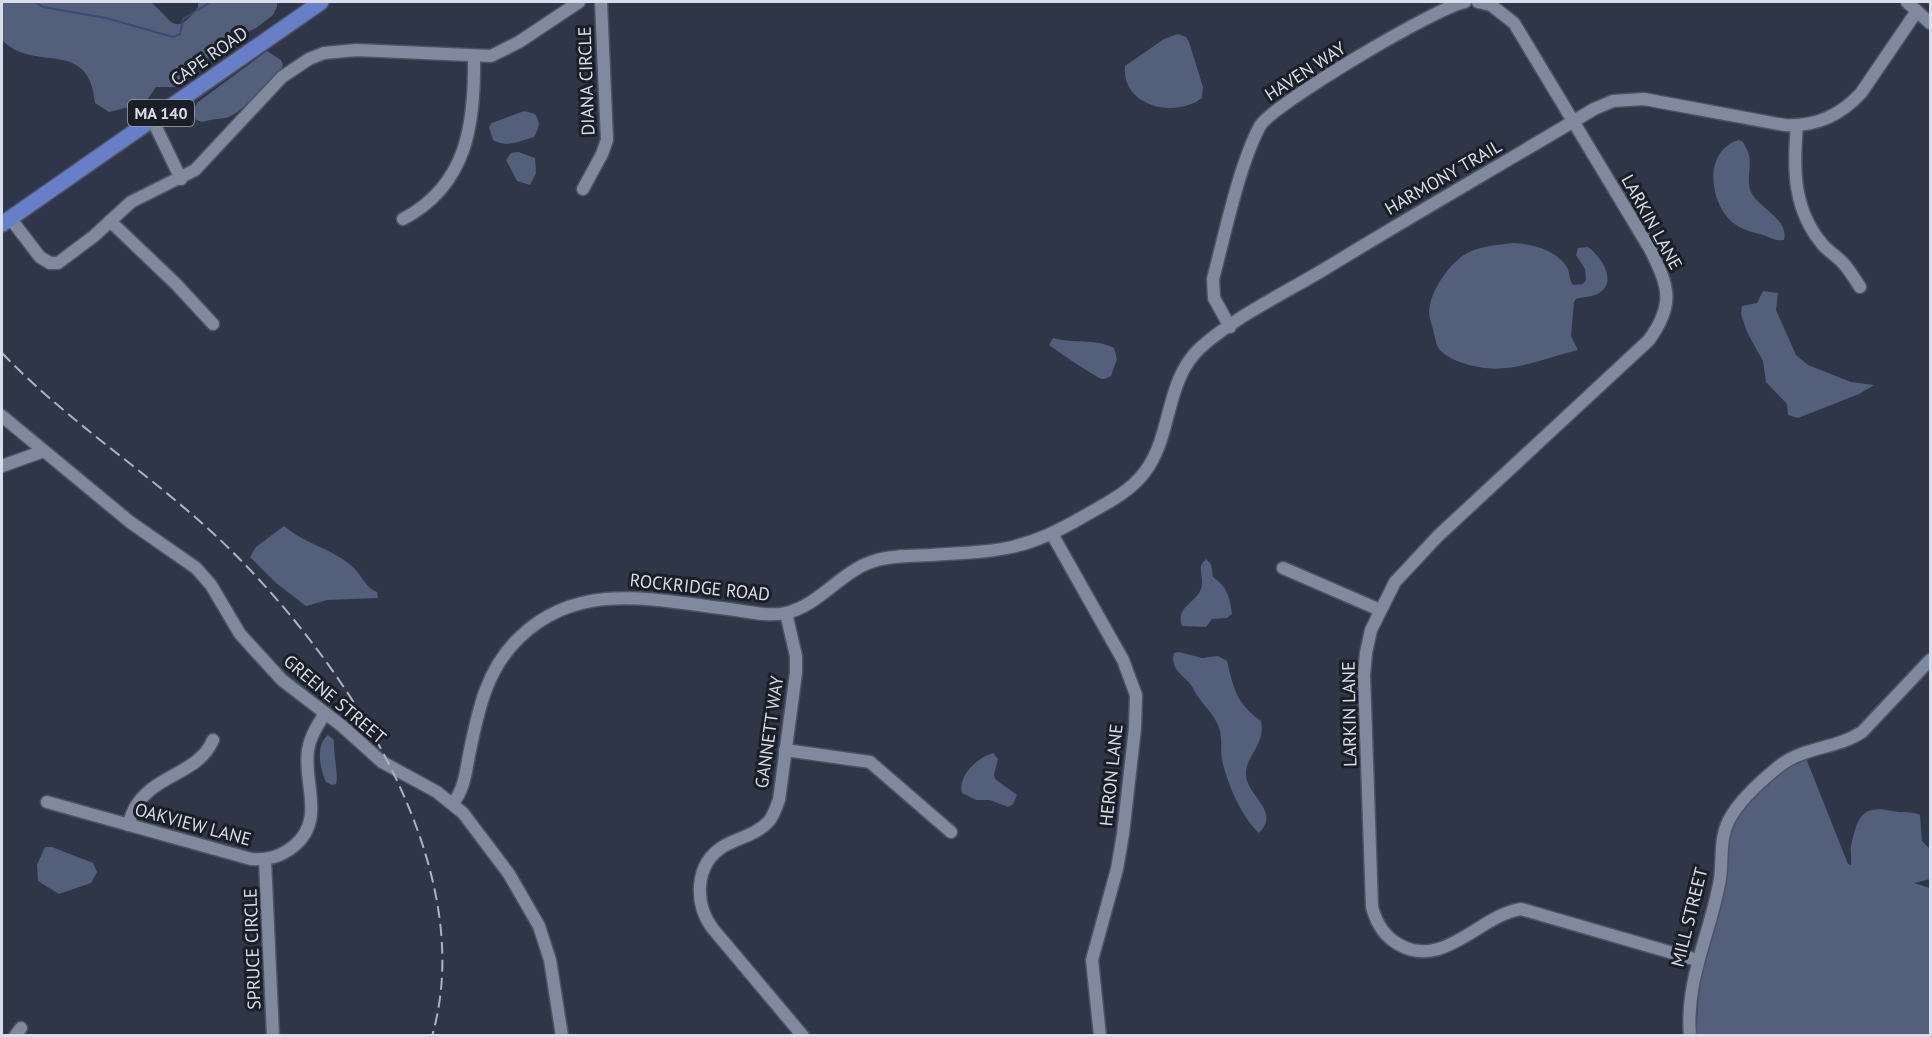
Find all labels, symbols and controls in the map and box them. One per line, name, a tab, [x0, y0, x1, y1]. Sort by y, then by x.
street label: CAPE ROAD	[166, 21, 252, 91]
street label: DIANA CIRCLE	[573, 26, 599, 136]
street label: HAVEN WAY	[1260, 36, 1350, 106]
road number: MA 140	[128, 100, 194, 126]
street label: HARMONY TRAIL	[1380, 134, 1506, 220]
street label: LARKIN LANE	[1616, 170, 1688, 274]
street label: ROCKRIDGE ROAD	[629, 568, 771, 606]
street label: GREENE STREET	[279, 649, 391, 749]
street label: LARKIN LANE	[1337, 661, 1361, 767]
street label: GANNETT WAY	[750, 674, 788, 790]
street label: HERON LANE	[1094, 723, 1128, 827]
street label: OAKVIEW LANE	[132, 797, 254, 851]
street label: MILL STREET	[1666, 865, 1712, 969]
street label: SPRUCE CIRCLE	[238, 888, 266, 1010]

